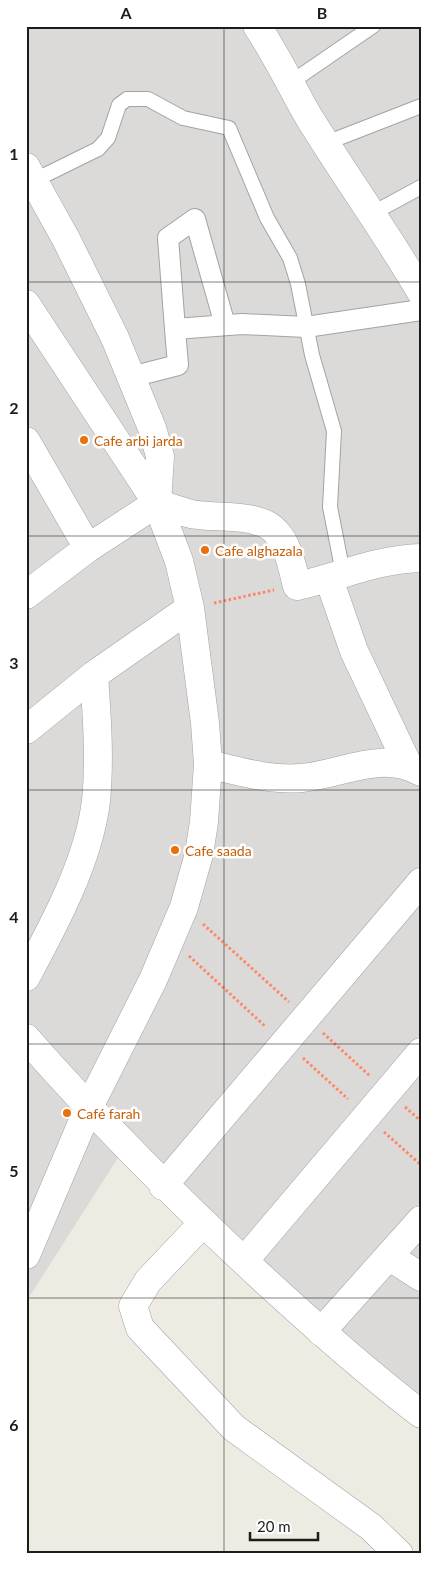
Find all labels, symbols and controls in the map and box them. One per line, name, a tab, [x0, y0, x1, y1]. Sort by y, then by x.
text: A	[119, 3, 132, 22]
text: B	[317, 3, 327, 22]
text: 1	[9, 144, 19, 163]
text: 2	[9, 398, 19, 417]
place label: Cafe arbi jarda	[94, 432, 183, 449]
marker: Cafe arbi jarda	[78, 434, 90, 446]
place label: Cafe alghazala	[215, 542, 303, 559]
marker: Cafe alghazala	[199, 544, 211, 556]
text: 3	[9, 653, 19, 672]
place label: Cafe saada	[185, 842, 252, 859]
marker: Cafe saada	[169, 844, 181, 856]
text: 4	[9, 907, 19, 926]
place label: Café farah	[77, 1105, 140, 1122]
marker: Café farah	[61, 1107, 73, 1119]
text: 5	[9, 1161, 19, 1180]
text: 6	[9, 1415, 19, 1434]
scale bar	[250, 1510, 317, 1542]
text: 20 m	[257, 1517, 291, 1535]

